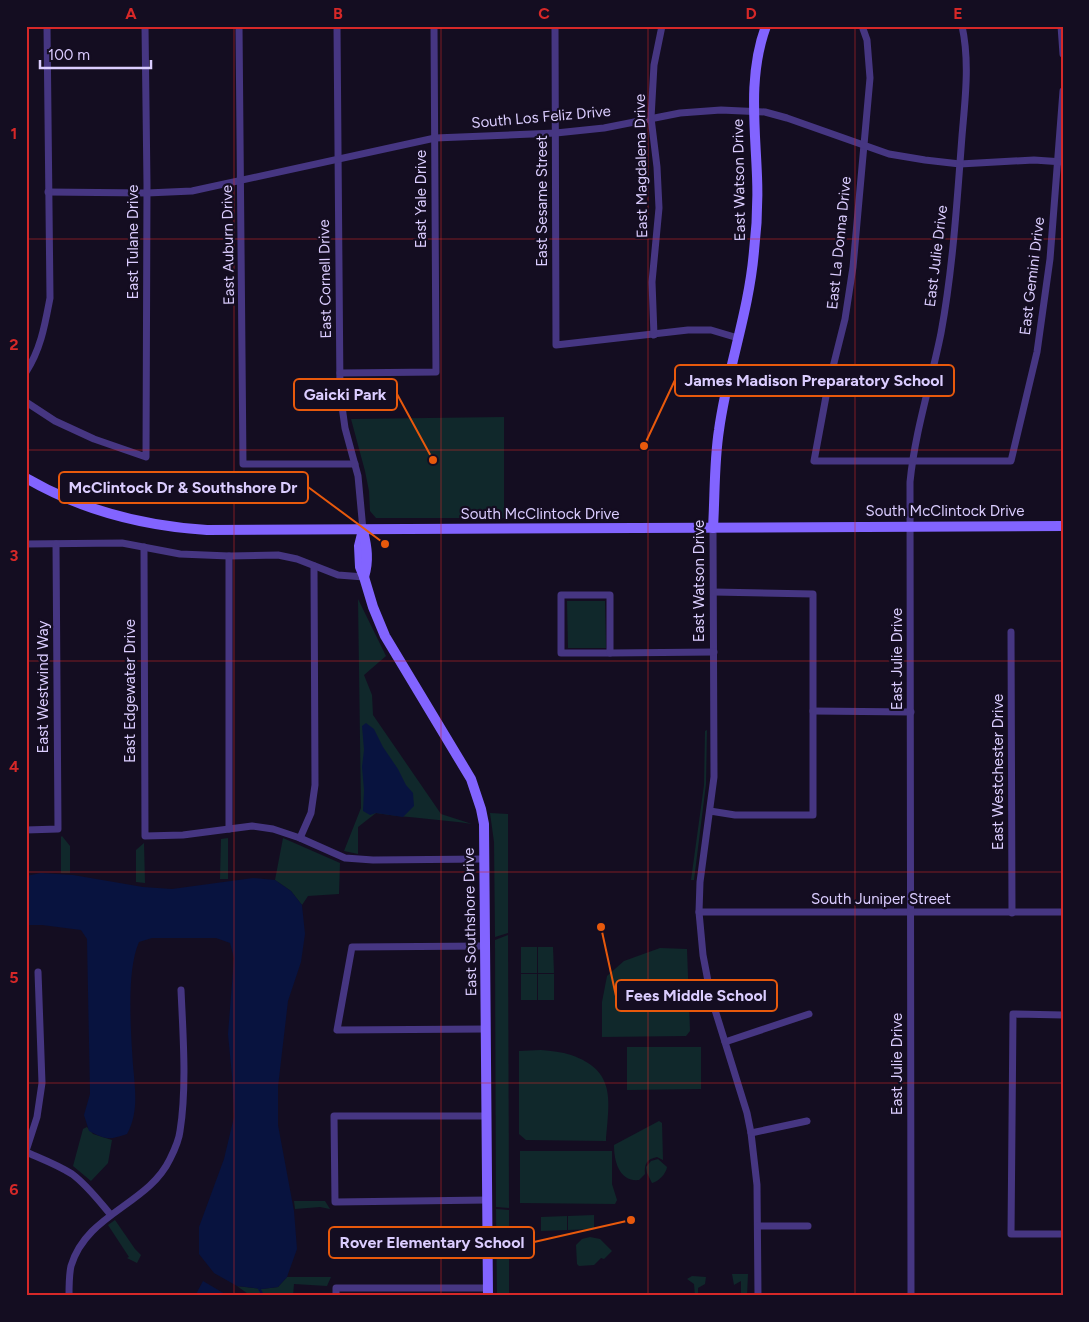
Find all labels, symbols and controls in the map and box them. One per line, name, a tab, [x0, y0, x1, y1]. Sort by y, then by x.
text: A	[125, 4, 137, 23]
text: B	[333, 4, 343, 23]
text: C	[538, 4, 550, 23]
text: D	[745, 4, 757, 23]
text: E	[953, 4, 963, 23]
scale bar	[40, 38, 151, 70]
text: 100 m	[48, 46, 90, 64]
street label: East Magdalena Drive	[631, 94, 651, 238]
street label: South Los Feliz Drive	[470, 102, 612, 132]
street label: East Watson Drive	[729, 119, 749, 241]
text: 1	[11, 124, 17, 143]
street label: East Sesame Street	[533, 135, 551, 267]
street label: East Yale Drive	[412, 150, 430, 248]
street label: East La Donna Drive	[823, 175, 855, 311]
street label: East Tulane Drive	[124, 185, 142, 299]
street label: East Auburn Drive	[218, 185, 238, 305]
street label: East Julie Drive	[921, 204, 951, 308]
street label: East Gemini Drive	[1016, 216, 1048, 336]
street label: East Cornell Drive	[315, 219, 335, 339]
text: 2	[9, 335, 19, 354]
callout: James Madison Preparatory School	[675, 365, 954, 396]
text: James Madison Preparatory School	[684, 371, 944, 390]
callout: Gaicki Park	[294, 379, 397, 410]
text: Gaicki Park	[304, 385, 387, 404]
callout: McClintock Dr & Southshore Dr	[59, 472, 308, 503]
text: McClintock Dr & Southshore Dr	[69, 478, 297, 497]
street label: South McClintock Drive	[866, 502, 1024, 520]
street label: South McClintock Drive	[461, 505, 619, 523]
street label: East Watson Drive	[690, 520, 708, 642]
text: 3	[10, 546, 19, 565]
street label: East Julie Drive	[888, 608, 906, 710]
street label: East Edgewater Drive	[121, 619, 139, 763]
street label: East Westwind Way	[34, 620, 52, 753]
street label: East Westchester Drive	[989, 694, 1007, 850]
text: 4	[9, 757, 19, 776]
street label: East Southshore Drive	[460, 847, 480, 997]
street label: South Juniper Street	[811, 890, 951, 908]
text: 5	[9, 968, 19, 987]
callout: Fees Middle School	[616, 980, 777, 1011]
text: Fees Middle School	[625, 986, 767, 1005]
street label: East Julie Drive	[888, 1013, 906, 1115]
text: 6	[9, 1180, 19, 1199]
callout: Rover Elementary School	[329, 1227, 534, 1258]
text: Rover Elementary School	[340, 1233, 524, 1252]

